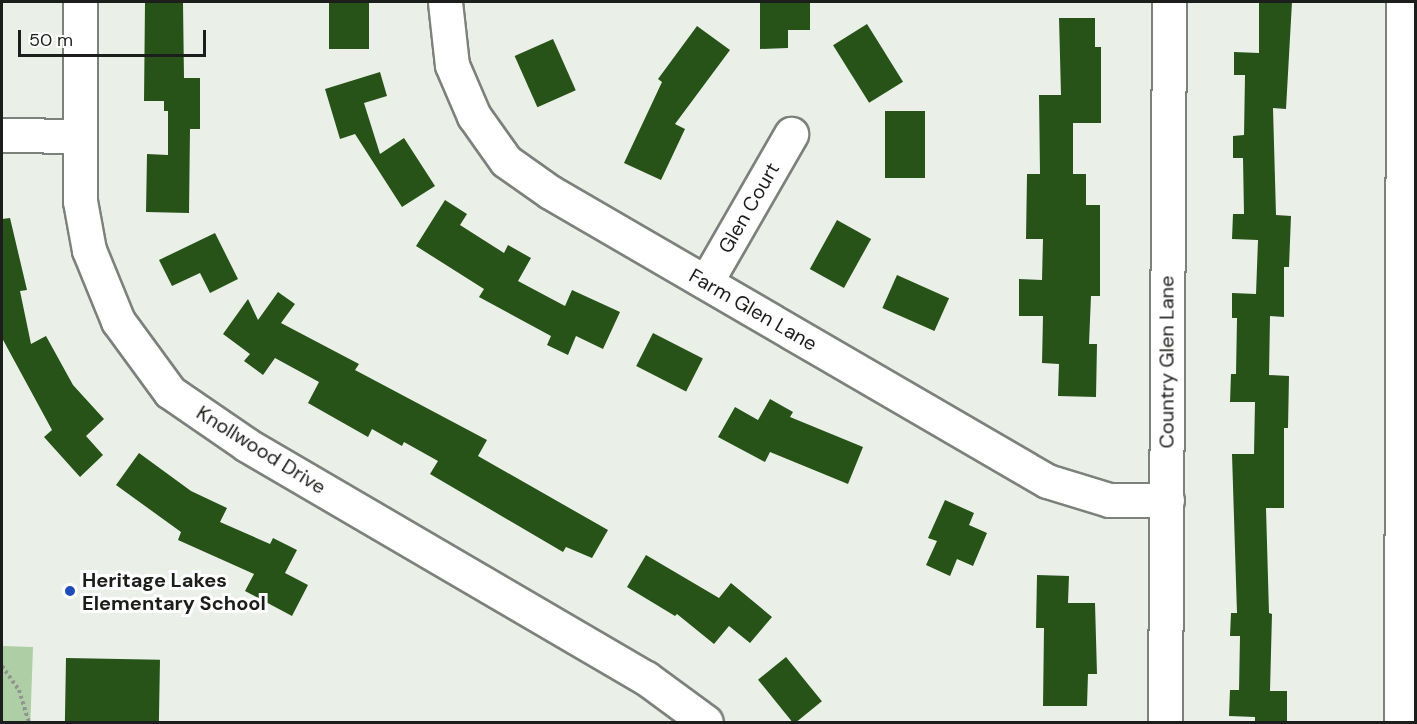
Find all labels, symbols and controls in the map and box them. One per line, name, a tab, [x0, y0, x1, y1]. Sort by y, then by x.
scale bar	[21, 18, 208, 56]
text: 50 m	[29, 28, 73, 52]
street label: Glen Court	[713, 158, 785, 258]
street label: Farm Glen Lane	[685, 264, 821, 356]
street label: Country Glen Lane	[1155, 276, 1179, 448]
street label: Knollwood Drive	[192, 401, 330, 499]
place label: Heritage Lakes Elementary School	[82, 568, 266, 615]
marker: Heritage Lakes Elementary School	[63, 584, 77, 598]

